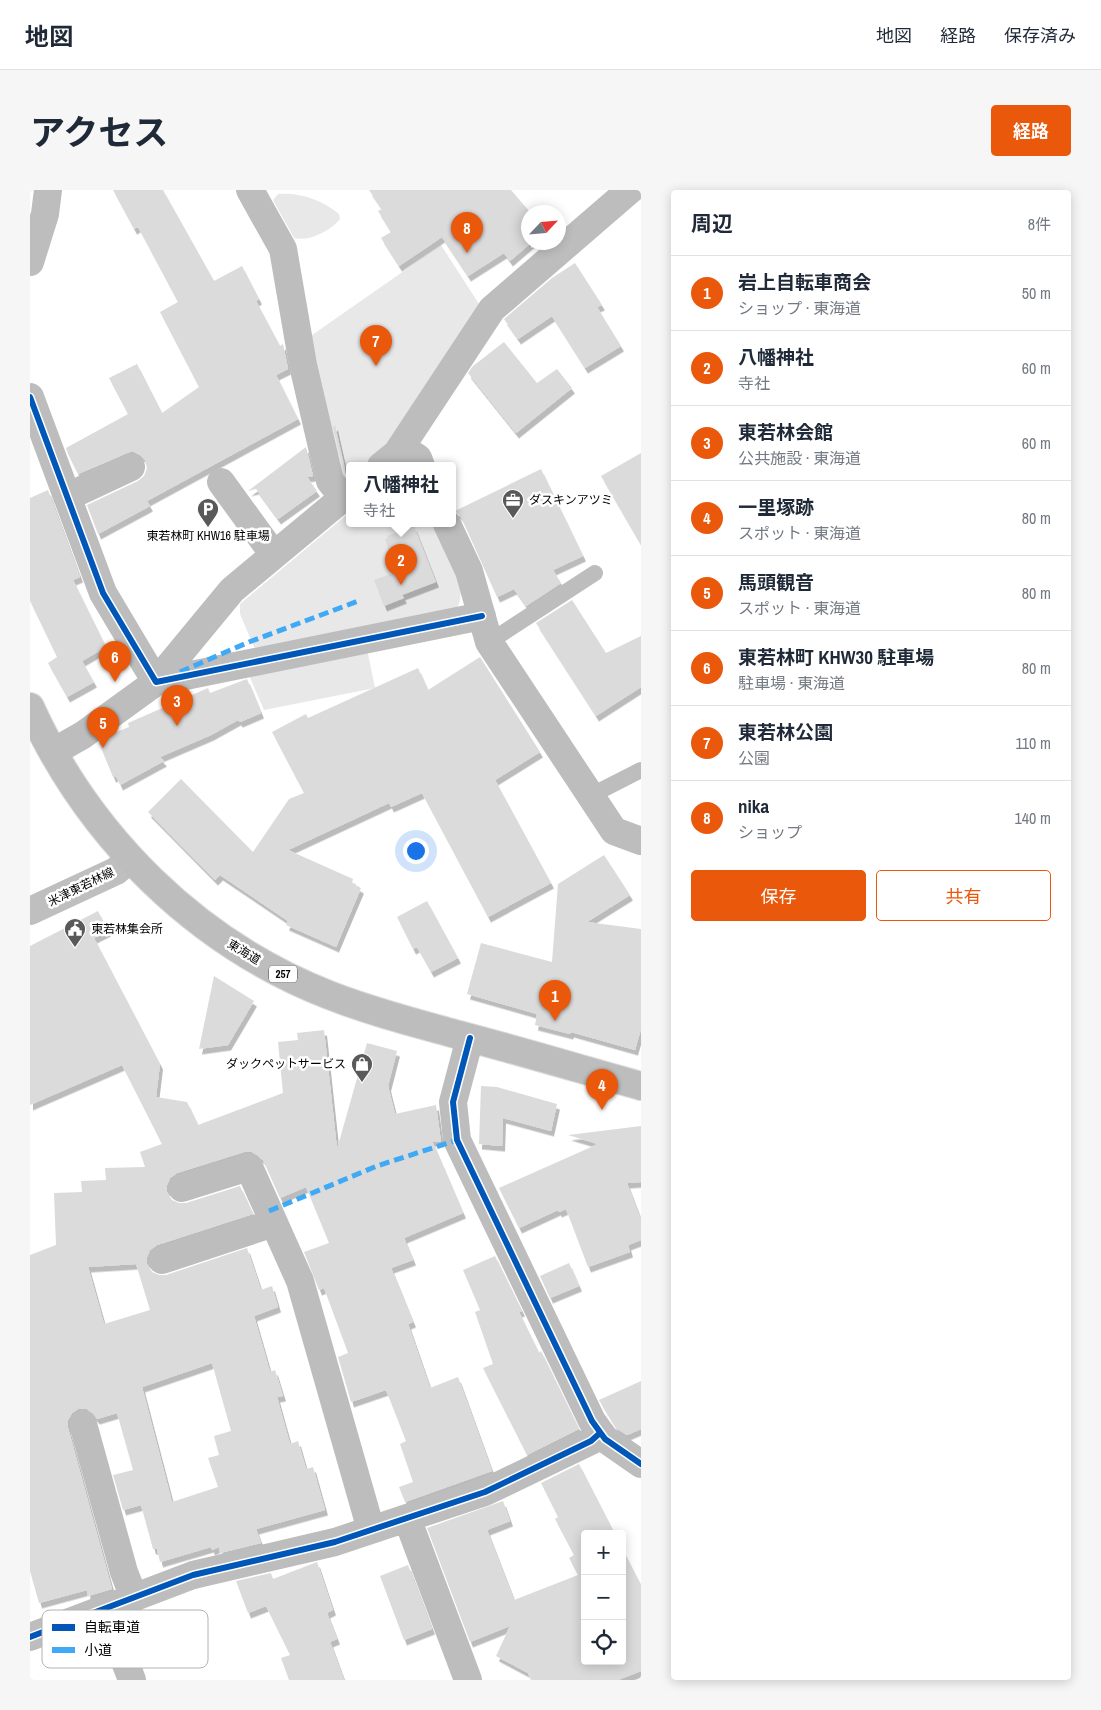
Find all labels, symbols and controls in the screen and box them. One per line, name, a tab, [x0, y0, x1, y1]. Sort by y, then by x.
text: 地図	[25, 20, 73, 52]
text: 地図	[876, 23, 912, 48]
text: 経路	[940, 23, 976, 48]
text: 保存済み	[1004, 23, 1076, 48]
button: 経路	[991, 105, 1071, 156]
text: アクセス	[30, 109, 168, 156]
north arrow	[521, 205, 566, 250]
text: 周辺	[691, 209, 733, 238]
pin: 8	[451, 212, 483, 253]
text: 8件	[1028, 213, 1051, 235]
text: 岩上自転車商会	[738, 269, 871, 295]
text: 1	[703, 282, 711, 304]
text: 50 m	[1022, 282, 1051, 304]
text: ショップ · 東海道	[738, 297, 861, 319]
pin: 7	[360, 325, 392, 366]
text: 八幡神社	[738, 344, 814, 370]
text: 2	[703, 357, 711, 379]
text: 60 m	[1022, 357, 1051, 379]
text: 寺社	[738, 372, 770, 394]
text: 東若林会館	[738, 419, 833, 445]
text: 3	[703, 432, 711, 454]
text: 60 m	[1022, 432, 1051, 454]
text: 公共施設 · 東海道	[738, 447, 861, 469]
popup	[346, 462, 456, 527]
text: 八幡神社	[363, 471, 439, 497]
office icon: ダスキンアツミ	[501, 488, 525, 519]
place label: ダスキンアツミ	[529, 492, 613, 508]
text: 一里塚跡	[738, 494, 814, 520]
parking icon: 東若林町 KHW16 駐車場	[196, 497, 220, 528]
text: 寺社	[363, 499, 395, 521]
text: 4	[703, 507, 711, 529]
text: 80 m	[1022, 507, 1051, 529]
text: スポット · 東海道	[738, 522, 861, 544]
place label: 東若林町 KHW16 駐車場	[146, 528, 270, 544]
pin: 2	[385, 544, 417, 585]
text: 馬頭観音	[738, 569, 814, 595]
text: 5	[703, 582, 711, 604]
text: 80 m	[1022, 582, 1051, 604]
text: スポット · 東海道	[738, 597, 861, 619]
pin: 6	[99, 641, 131, 682]
text: 東若林町 KHW30 駐車場	[738, 644, 934, 670]
text: 6	[703, 657, 711, 679]
text: 80 m	[1022, 657, 1051, 679]
text: 駐車場 · 東海道	[738, 672, 845, 694]
pin: 3	[161, 685, 193, 726]
pin: 5	[87, 707, 119, 748]
text: 東若林公園	[738, 719, 833, 745]
text: 7	[703, 732, 711, 754]
text: 110 m	[1015, 732, 1051, 754]
text: 公園	[738, 747, 770, 769]
text: nika	[738, 793, 769, 819]
text: 8	[703, 807, 711, 829]
text: 140 m	[1015, 807, 1051, 829]
text: ショップ	[738, 821, 802, 843]
your location	[403, 838, 429, 864]
street label: 米津東若林線	[45, 864, 117, 910]
button: 保存	[691, 870, 866, 921]
button: 共有	[876, 870, 1051, 921]
public building icon: 東若林集会所	[63, 917, 87, 948]
place label: 東若林集会所	[91, 921, 163, 937]
street label: 東海道	[224, 936, 264, 968]
road number: 257	[269, 966, 297, 982]
pin: 1	[539, 980, 571, 1021]
shop icon: ダックペットサービス	[350, 1052, 374, 1083]
place label: ダックペットサービス	[226, 1056, 346, 1072]
pin: 4	[586, 1069, 618, 1110]
map controls	[581, 1530, 626, 1665]
button: +	[581, 1530, 626, 1575]
button: −	[581, 1575, 626, 1620]
legend	[42, 1610, 208, 1668]
text: 自転車道	[84, 1618, 140, 1636]
button: locate	[581, 1620, 626, 1665]
text: 小道	[84, 1641, 112, 1659]

